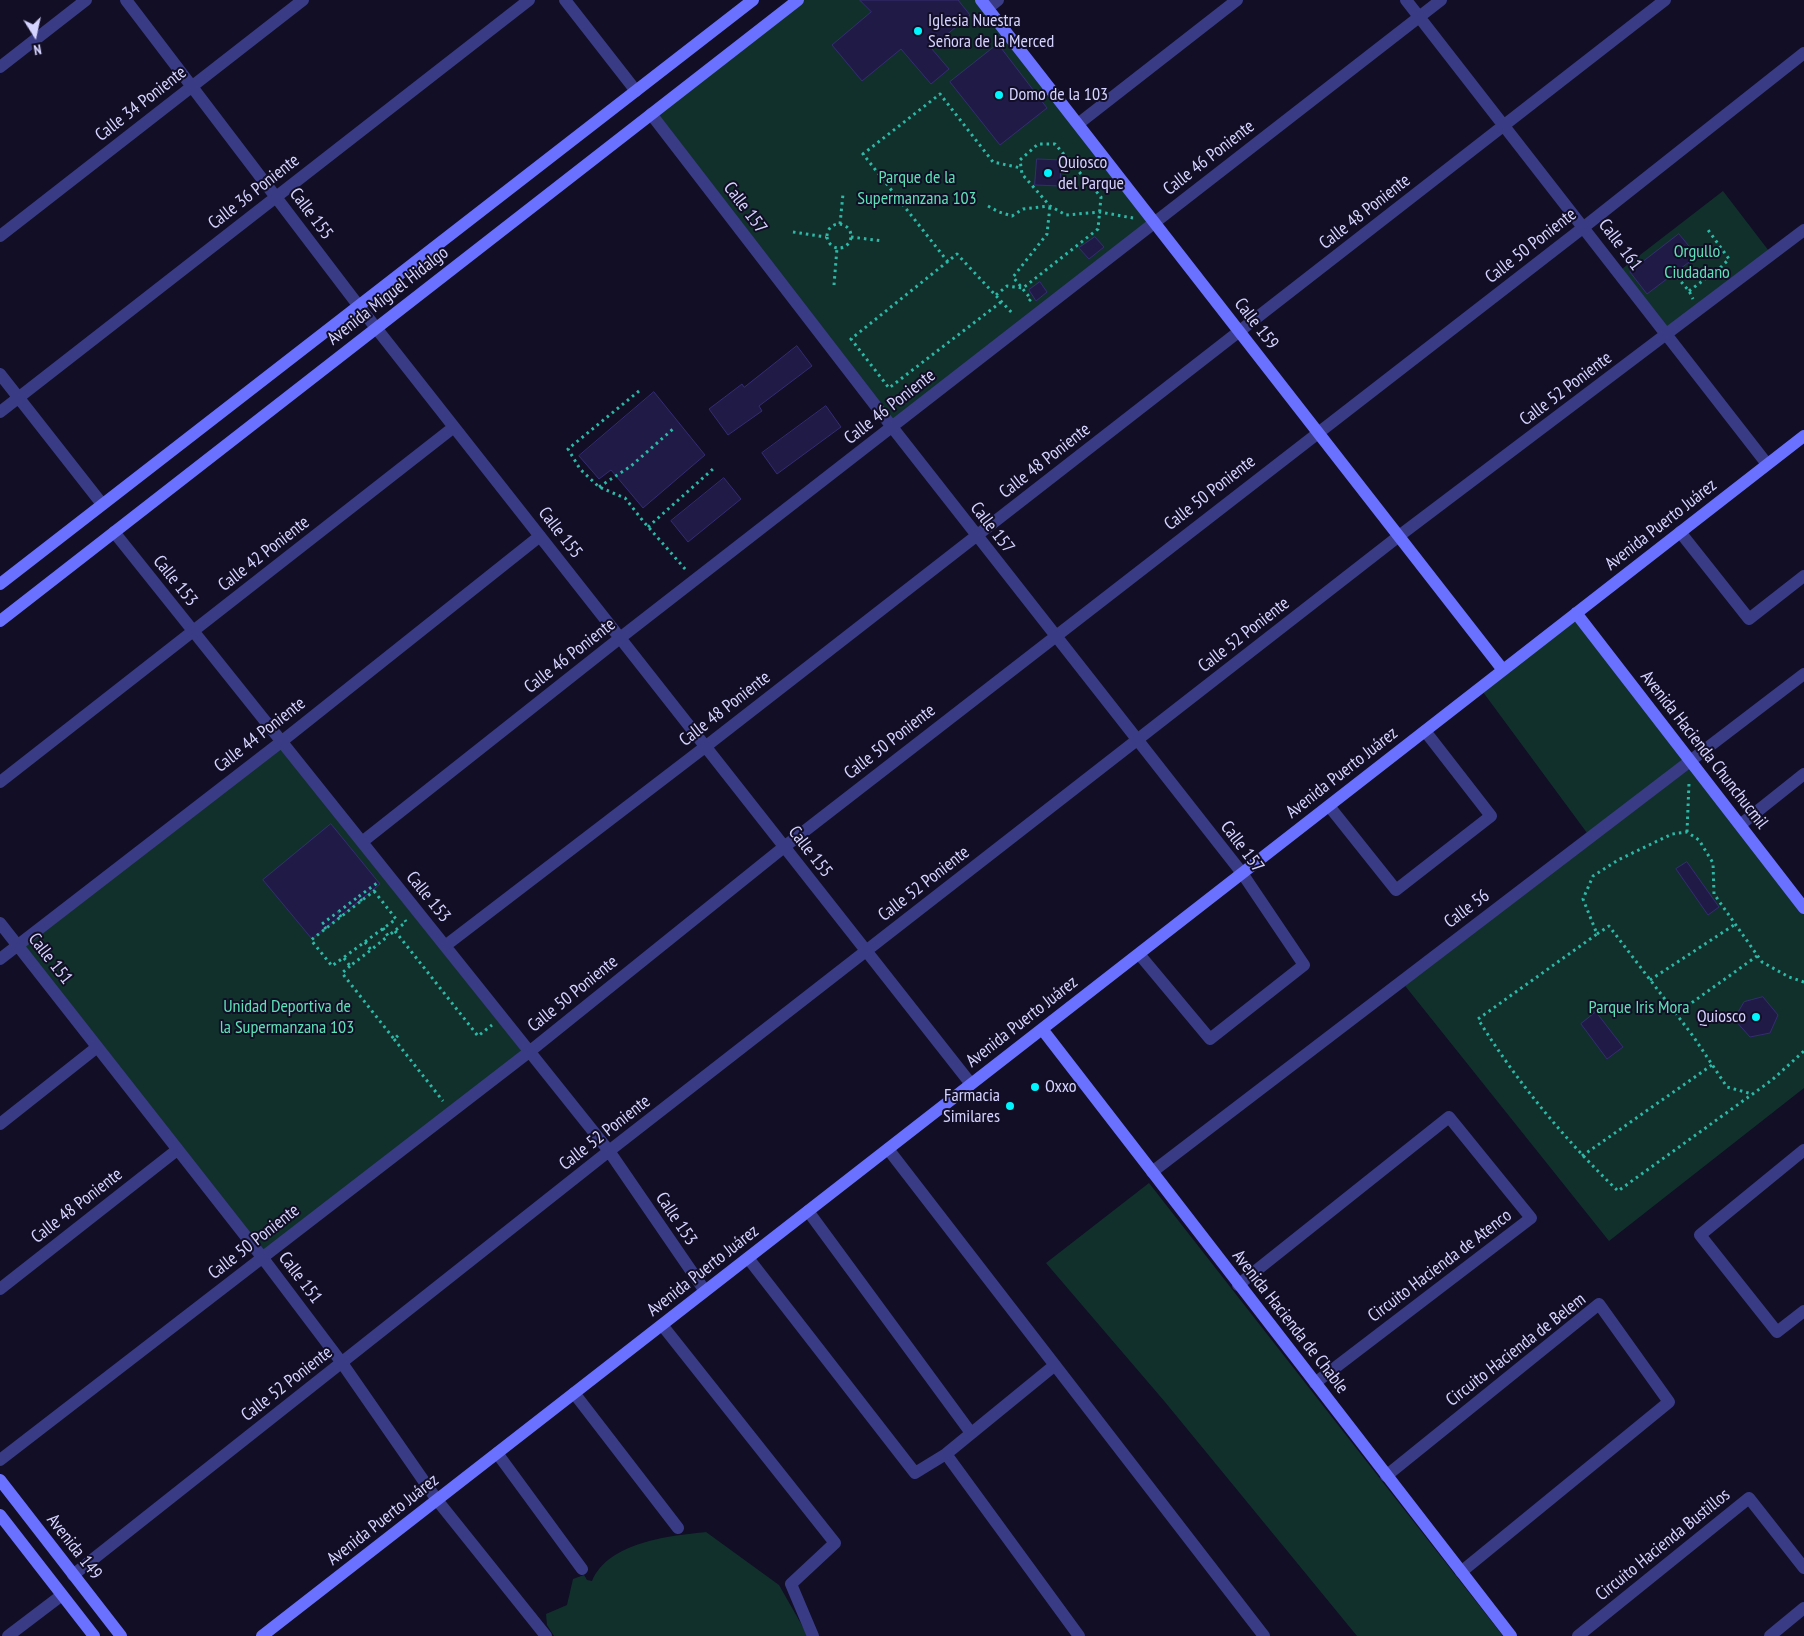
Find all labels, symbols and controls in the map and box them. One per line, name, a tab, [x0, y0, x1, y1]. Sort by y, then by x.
north arrow	[10, 10, 60, 60]
place label: Iglesia Nuestra Señora de la Merced	[928, 10, 1054, 52]
marker: Iglesia Nuestra Señora de la Merced	[912, 25, 924, 37]
text: N	[32, 40, 43, 59]
street label: Calle 34 Poniente	[91, 62, 191, 146]
place label: Domo de la 103	[1009, 84, 1108, 106]
marker: Domo de la 103	[993, 89, 1005, 101]
street label: Calle 46 Poniente	[1159, 116, 1259, 200]
street label: Calle 36 Poniente	[204, 150, 304, 234]
place label: Quiosco del Parque	[1058, 152, 1124, 194]
park label: Parque de la Supermanzana 103	[857, 167, 977, 210]
marker: Quiosco del Parque	[1042, 167, 1054, 179]
street label: Calle 48 Poniente	[1315, 170, 1415, 254]
street label: Calle 157	[719, 178, 771, 238]
street label: Calle 155	[285, 184, 337, 244]
street label: Calle 50 Poniente	[1481, 204, 1581, 288]
street label: Calle 161	[1594, 215, 1646, 275]
park label: Orgullo Ciudadano	[1664, 241, 1730, 284]
street label: Avenida Miguel Hidalgo	[323, 242, 453, 350]
street label: Calle 159	[1229, 294, 1283, 354]
street label: Calle 52 Poniente	[1516, 347, 1616, 431]
street label: Calle 46 Poniente	[840, 365, 940, 449]
street label: Calle 48 Poniente	[995, 419, 1095, 503]
street label: Calle 50 Poniente	[1160, 451, 1260, 535]
street label: Avenida Puerto Juárez	[1601, 475, 1721, 575]
street label: Calle 157	[965, 498, 1019, 558]
street label: Calle 155	[533, 503, 587, 563]
street label: Calle 42 Poniente	[214, 512, 314, 596]
street label: Calle 153	[148, 551, 202, 611]
street label: Calle 52 Poniente	[1194, 593, 1294, 677]
street label: Calle 46 Poniente	[520, 614, 620, 698]
street label: Calle 48 Poniente	[675, 667, 775, 751]
street label: Avenida Hacienda Chunchucmil	[1636, 667, 1772, 833]
street label: Calle 44 Poniente	[210, 693, 310, 777]
street label: Calle 50 Poniente	[840, 700, 940, 784]
street label: Avenida Puerto Juárez	[1282, 723, 1402, 823]
street label: Calle 157	[1216, 817, 1268, 877]
street label: Calle 155	[783, 822, 837, 882]
street label: Calle 52 Poniente	[874, 842, 974, 926]
street label: Calle 153	[401, 867, 455, 927]
street label: Calle 56	[1440, 885, 1494, 933]
street label: Calle 151	[23, 929, 77, 989]
street label: Calle 50 Poniente	[524, 951, 622, 1037]
street label: Avenida Puerto Juárez	[962, 972, 1082, 1072]
park label: Unidad Deportiva de la Supermanzana 103	[220, 996, 354, 1038]
park label: Parque Iris Mora	[1589, 997, 1689, 1019]
place label: Quiosco	[1697, 1006, 1746, 1028]
marker: Quiosco	[1750, 1011, 1762, 1023]
place label: Oxxo	[1045, 1076, 1076, 1098]
marker: Oxxo	[1029, 1081, 1041, 1093]
place label: Farmacia Similares	[943, 1085, 1000, 1128]
street label: Calle 52 Poniente	[555, 1091, 655, 1175]
marker: Farmacia Similares	[1004, 1100, 1016, 1112]
street label: Calle 48 Poniente	[27, 1164, 127, 1248]
street label: Calle 153	[651, 1188, 701, 1250]
street label: Calle 50 Poniente	[204, 1200, 304, 1284]
street label: Circuito Hacienda de Atenco	[1364, 1205, 1516, 1327]
street label: Avenida Puerto Juárez	[643, 1221, 763, 1321]
street label: Avenida Hacienda de Chable	[1227, 1246, 1353, 1398]
street label: Calle 151	[274, 1248, 326, 1308]
street label: Circuito Hacienda de Belem	[1442, 1289, 1590, 1411]
street label: Calle 52 Poniente	[237, 1342, 337, 1426]
street label: Avenida Puerto Juárez	[323, 1470, 443, 1570]
street label: Circuito Hacienda Bustillos	[1592, 1484, 1734, 1606]
street label: Avenida 149	[42, 1510, 106, 1584]

